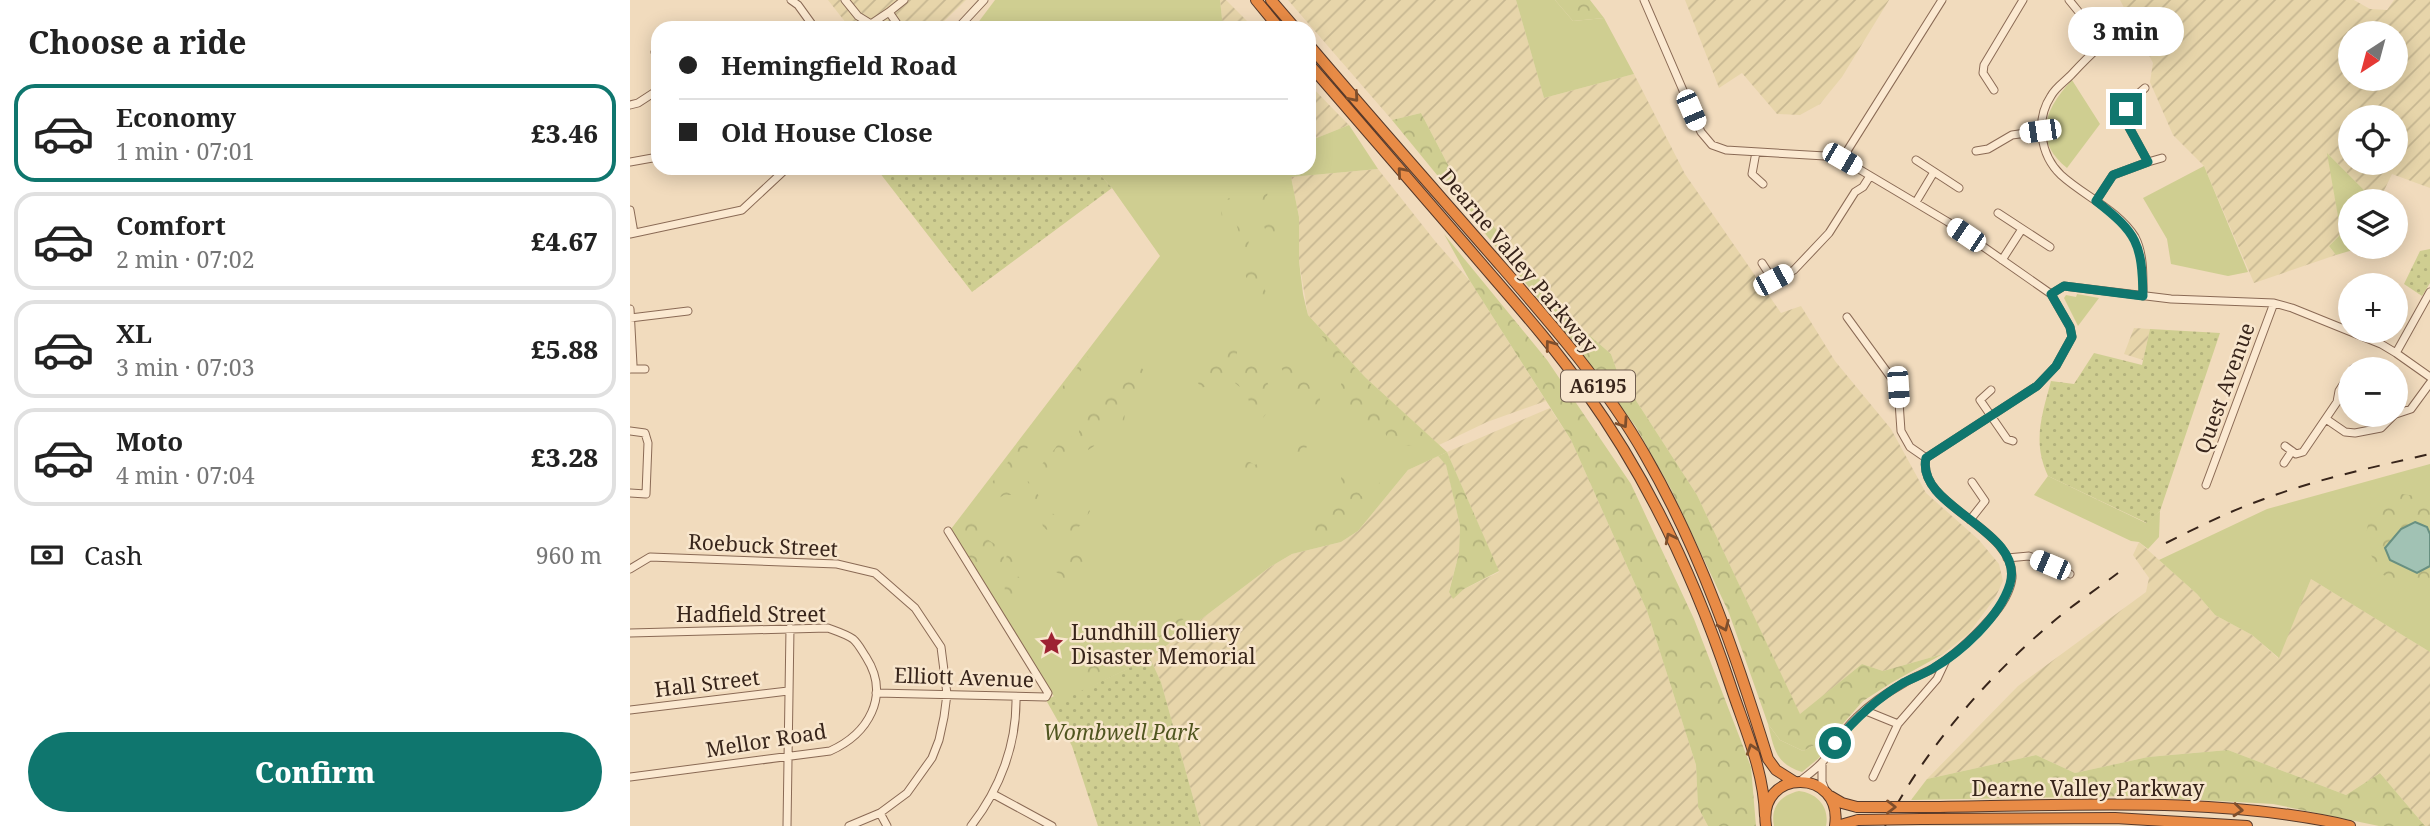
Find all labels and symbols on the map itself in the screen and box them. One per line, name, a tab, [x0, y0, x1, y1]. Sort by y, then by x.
callout: 3 min	[2068, 7, 2184, 56]
north arrow	[2338, 21, 2408, 91]
car	[1674, 87, 1709, 133]
one-way arrow	[1346, 89, 1358, 102]
route end	[2110, 93, 2142, 125]
car	[2018, 118, 2063, 144]
car	[1819, 139, 1866, 179]
street label: Dearne Valley Parkway	[1433, 163, 1605, 359]
one-way arrow	[1398, 167, 1410, 180]
car	[1943, 215, 1990, 255]
car	[1750, 261, 1797, 299]
street label: Quest Avenue	[2187, 319, 2261, 457]
one-way arrow	[1546, 340, 1559, 352]
car	[1887, 365, 1910, 409]
road number: A6195	[1561, 370, 1635, 402]
one-way arrow	[1615, 415, 1628, 428]
street label: Roebuck Street	[687, 527, 839, 563]
one-way arrow	[1664, 533, 1678, 545]
car	[2027, 547, 2074, 583]
street label: Hadfield Street	[676, 600, 826, 628]
place label: Lundhill Colliery Disaster Memorial	[1071, 618, 1256, 670]
one-way arrow	[1716, 620, 1730, 632]
place icon: Lundhill Colliery Disaster Memorial	[1037, 630, 1065, 658]
street label: Elliott Avenue	[893, 661, 1035, 693]
street label: Hall Street	[653, 663, 761, 703]
street label: Mellor Road	[704, 717, 829, 763]
park label: Wombwell Park	[1043, 718, 1200, 746]
route start	[1819, 727, 1851, 759]
one-way arrow	[1746, 744, 1760, 756]
street label: Dearne Valley Parkway	[1972, 774, 2205, 802]
one-way arrow	[1886, 799, 1897, 815]
one-way arrow	[2233, 802, 2244, 817]

